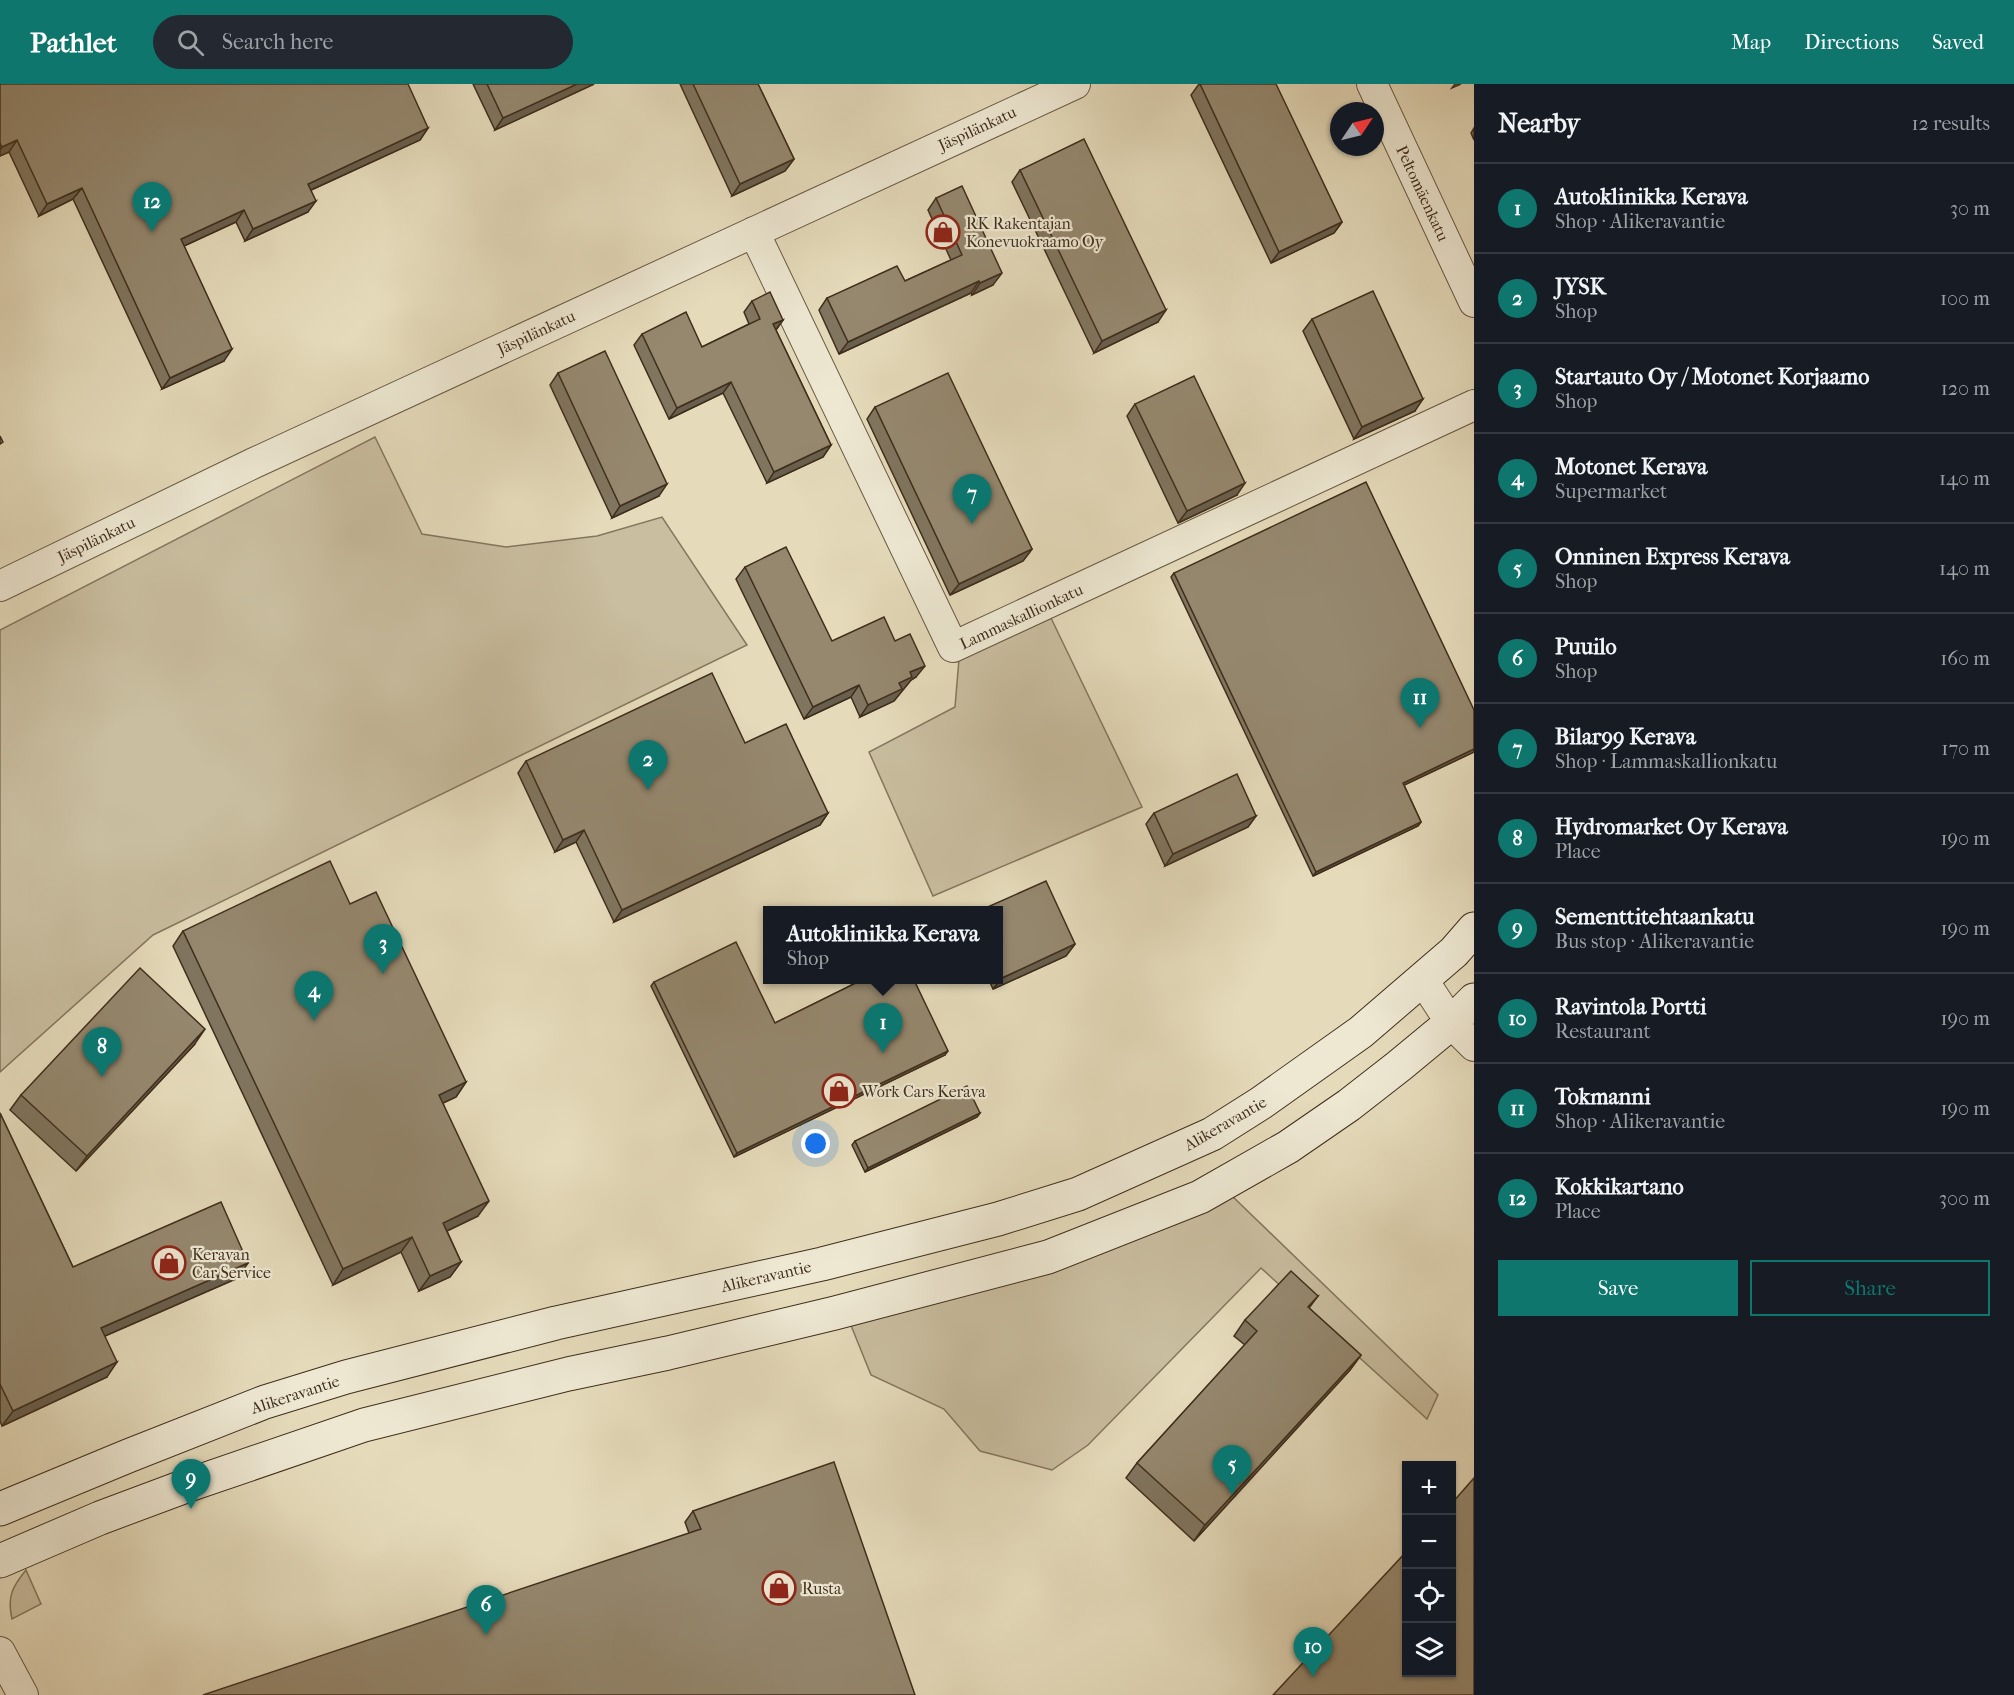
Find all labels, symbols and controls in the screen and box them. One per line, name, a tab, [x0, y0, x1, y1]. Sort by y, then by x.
search box	[153, 15, 573, 69]
text: Pathlet	[30, 26, 117, 59]
icon: search	[174, 26, 207, 59]
text: Search here	[222, 29, 333, 55]
text: Map	[1731, 30, 1771, 54]
text: Directions	[1804, 30, 1899, 54]
text: Saved	[1932, 30, 1984, 54]
street label: Jäspilänkatu	[933, 102, 1019, 156]
north arrow	[1330, 102, 1384, 156]
text: Nearby	[1498, 108, 1580, 139]
text: 12 results	[1911, 112, 1990, 135]
street label: Peltomäenkatu	[1392, 142, 1453, 244]
pin: 12	[132, 182, 172, 232]
text: Autoklinikka Kerava	[1555, 184, 1748, 210]
text: 1	[1514, 197, 1521, 220]
text: 30 m	[1950, 197, 1990, 220]
text: Shop · Alikeravantie	[1555, 210, 1725, 233]
shop icon: RK Rakentajan Konevuokraamo Oy	[925, 214, 961, 250]
place label: RK Rakentajan Konevuokraamo Oy	[966, 214, 1104, 251]
text: JYSK	[1555, 274, 1606, 300]
text: 2	[1512, 287, 1523, 310]
text: 100 m	[1940, 287, 1990, 310]
text: Shop	[1555, 300, 1597, 323]
street label: Jäspilänkatu	[492, 306, 578, 360]
text: Startauto Oy / Motonet Korjaamo	[1555, 364, 1869, 390]
text: 3	[1513, 377, 1522, 400]
text: 120 m	[1941, 377, 1990, 400]
text: Shop	[1555, 390, 1597, 413]
text: Motonet Kerava	[1555, 454, 1708, 480]
text: 4	[1512, 467, 1523, 490]
text: 140 m	[1939, 467, 1990, 490]
pin: 7	[952, 474, 992, 524]
text: Supermarket	[1555, 480, 1667, 503]
street label: Jäspilänkatu	[53, 513, 138, 567]
text: Onninen Express Kerava	[1555, 544, 1790, 570]
text: 5	[1513, 557, 1522, 580]
text: 140 m	[1939, 557, 1990, 580]
text: Shop	[1555, 570, 1597, 593]
street label: Lammaskallionkatu	[957, 580, 1086, 653]
text: Puuilo	[1555, 634, 1617, 660]
text: 6	[1512, 647, 1523, 670]
text: 160 m	[1940, 647, 1990, 670]
text: Shop	[1555, 660, 1597, 683]
pin: 11	[1400, 678, 1440, 728]
text: Bilar99 Kerava	[1555, 724, 1696, 750]
text: 7	[1513, 737, 1522, 760]
text: 170 m	[1941, 737, 1990, 760]
pin: 2	[628, 740, 668, 790]
text: Shop · Lammaskallionkatu	[1555, 750, 1777, 773]
text: Hydromarket Oy Kerava	[1555, 814, 1788, 840]
text: 8	[1512, 827, 1523, 850]
text: 190 m	[1940, 827, 1990, 850]
text: Place	[1555, 840, 1601, 863]
text: Sementtitehtaankatu	[1555, 904, 1755, 930]
popup	[763, 906, 1003, 984]
text: 9	[1512, 917, 1523, 940]
text: 190 m	[1940, 917, 1990, 940]
text: Autoklinikka Kerava	[787, 921, 979, 947]
pin: 3	[364, 924, 403, 974]
text: Bus stop · Alikeravantie	[1555, 930, 1754, 953]
text: Shop	[787, 947, 829, 970]
pin: 4	[294, 972, 334, 1021]
text: Ravintola Portti	[1555, 994, 1707, 1020]
pin: 1	[864, 1004, 902, 1053]
text: 10	[1508, 1007, 1527, 1030]
text: 190 m	[1940, 1007, 1990, 1030]
text: Restaurant	[1555, 1020, 1651, 1043]
pin: 8	[82, 1028, 122, 1077]
shop icon: Work Cars Kerava	[821, 1073, 857, 1109]
place label: Work Cars Kerava	[861, 1082, 986, 1101]
text: Tokmanni	[1555, 1084, 1651, 1110]
street label: Alikeravantie	[1180, 1092, 1270, 1155]
text: 11	[1510, 1097, 1525, 1120]
text: 190 m	[1940, 1097, 1990, 1120]
text: Shop · Alikeravantie	[1555, 1110, 1725, 1133]
your location	[801, 1129, 830, 1158]
text: Kokkikartano	[1555, 1174, 1684, 1200]
text: 12	[1509, 1187, 1526, 1210]
text: 300 m	[1939, 1187, 1990, 1210]
text: Place	[1555, 1200, 1601, 1223]
shop icon: Keravan Car Service	[151, 1245, 187, 1281]
place label: Keravan Car Service	[192, 1245, 271, 1282]
street label: Alikeravantie	[718, 1257, 813, 1296]
button: Save	[1498, 1260, 1738, 1316]
button: Share	[1750, 1260, 1990, 1316]
street label: Alikeravantie	[248, 1371, 342, 1418]
pin: 5	[1212, 1446, 1252, 1495]
pin: 9	[172, 1460, 210, 1509]
map controls	[1402, 1461, 1456, 1677]
button: +	[1402, 1461, 1456, 1515]
button: −	[1402, 1515, 1456, 1569]
button: locate	[1402, 1569, 1456, 1623]
shop icon: Rusta	[761, 1570, 797, 1606]
place label: Rusta	[802, 1579, 842, 1598]
pin: 6	[466, 1586, 506, 1635]
button: layers	[1402, 1623, 1456, 1677]
pin: 10	[1294, 1628, 1332, 1677]

